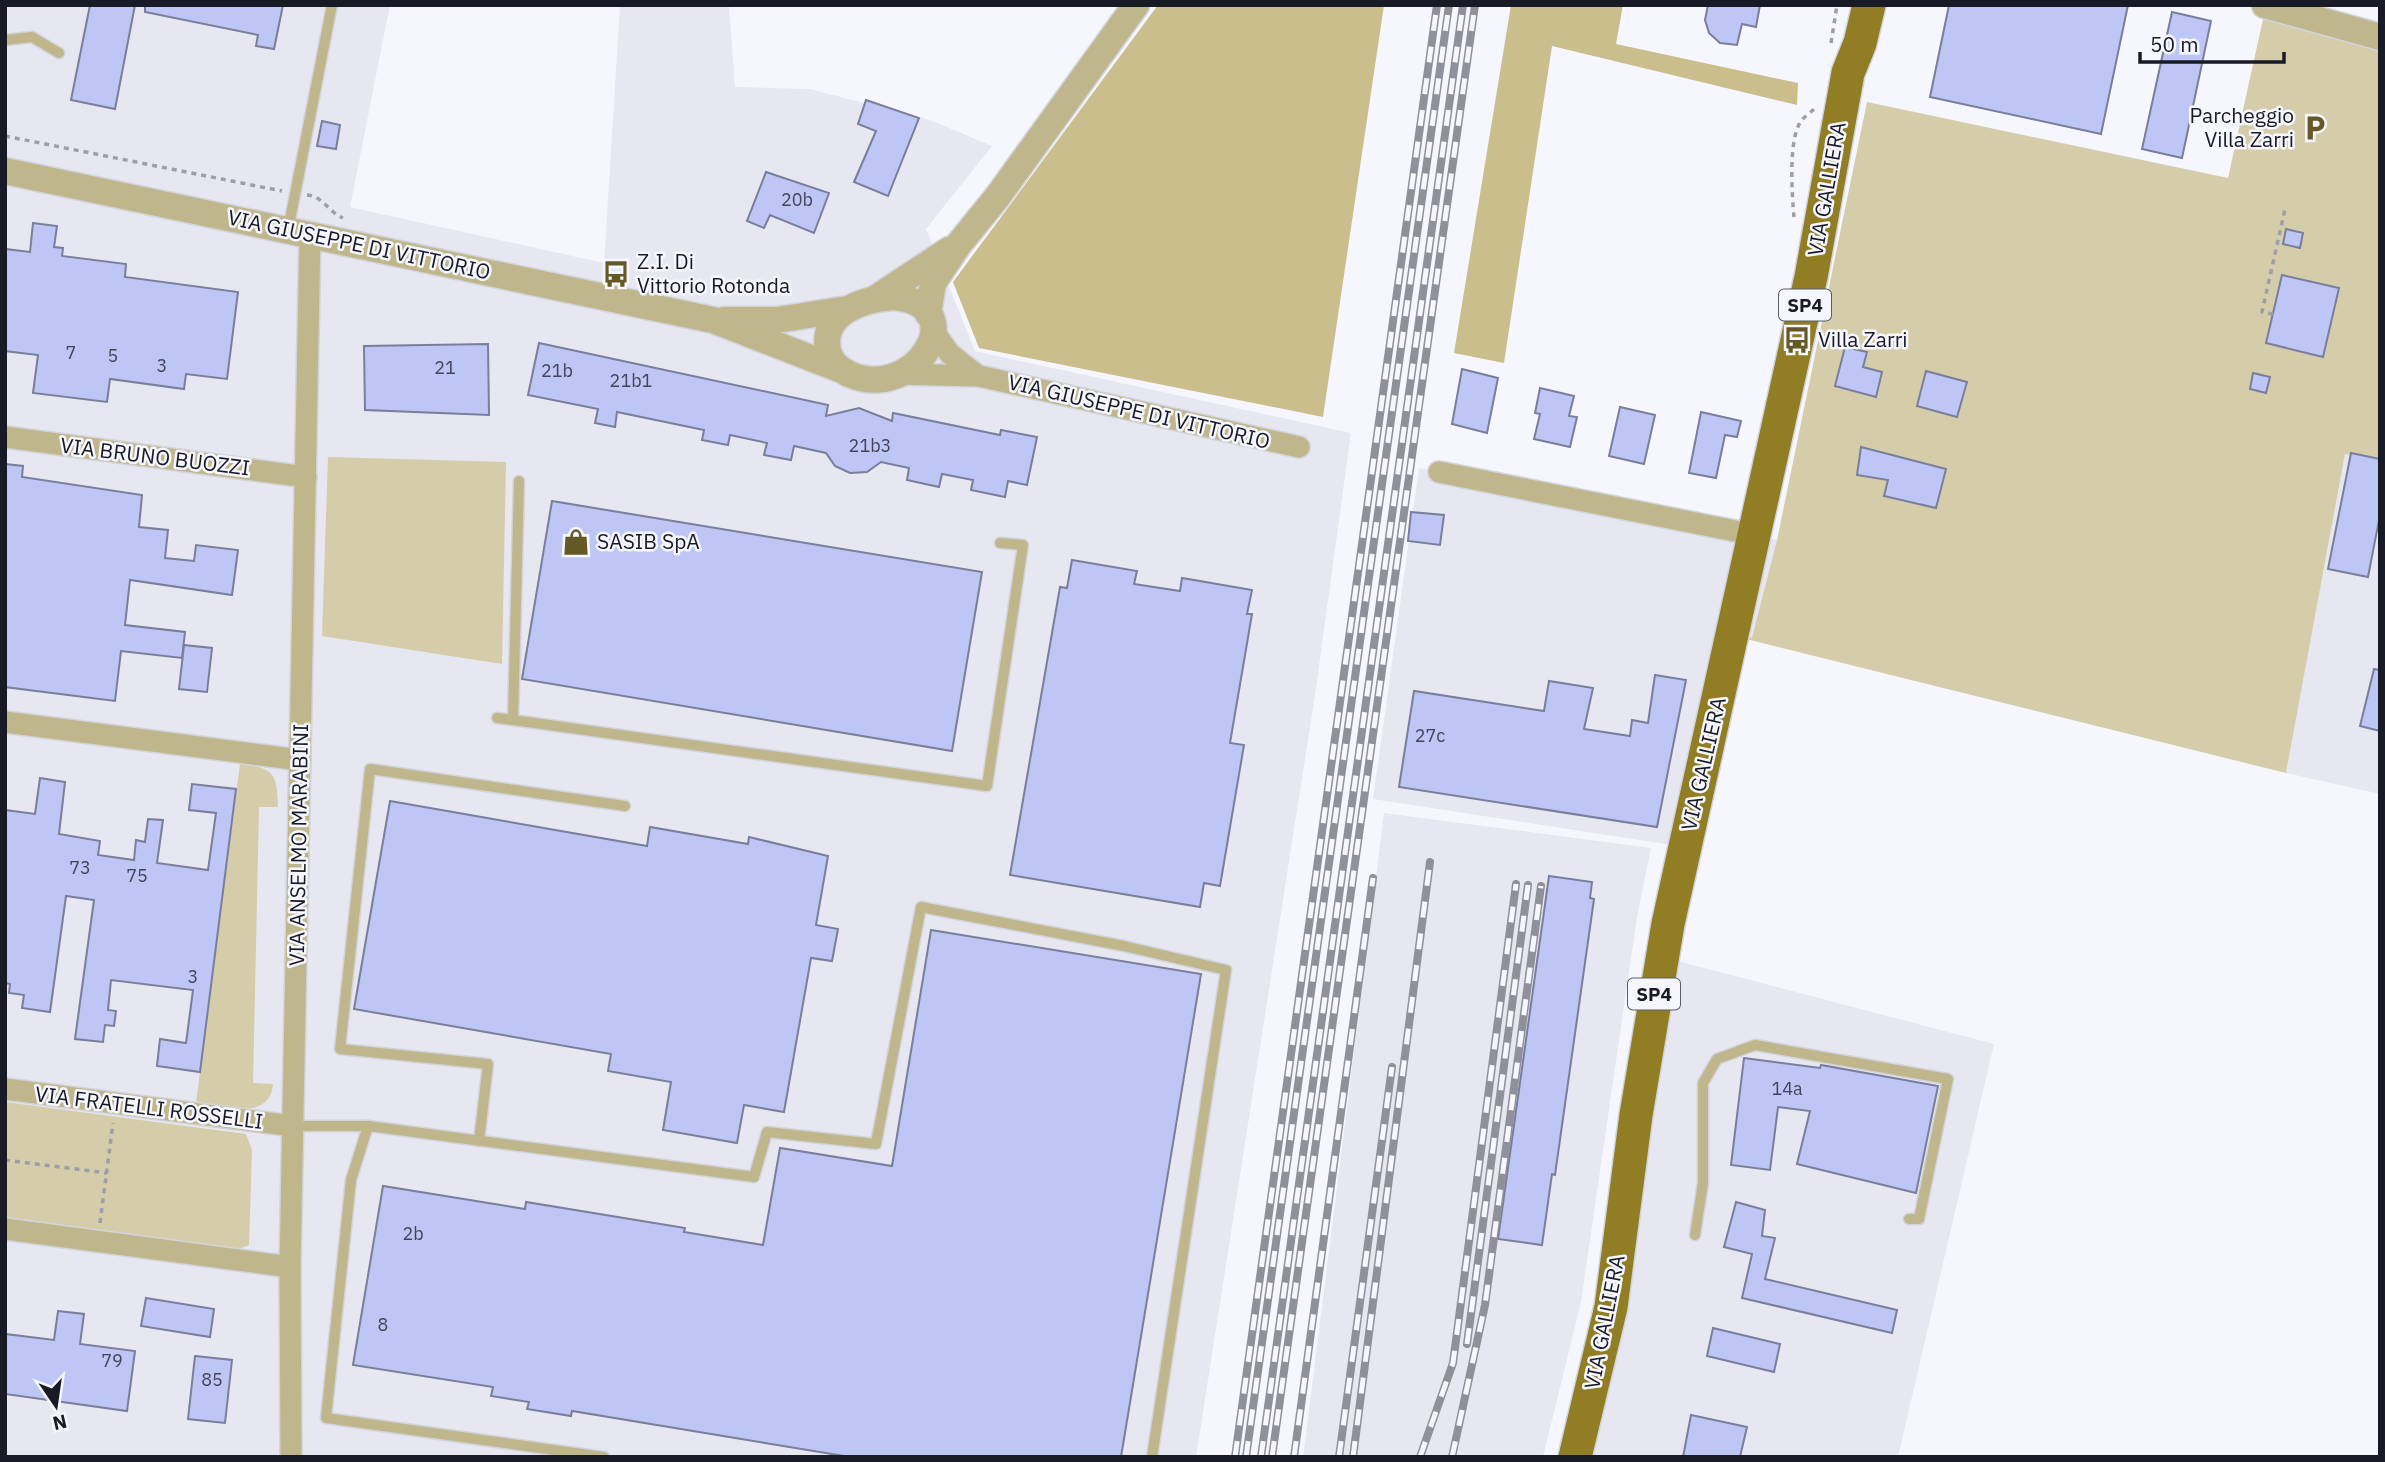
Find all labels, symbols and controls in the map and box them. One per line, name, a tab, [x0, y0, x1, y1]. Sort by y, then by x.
scale bar	[2140, 21, 2284, 65]
text: 50 m	[2150, 30, 2199, 58]
place label: Parcheggio Villa Zarri	[2189, 101, 2294, 153]
parking icon: Parcheggio Villa Zarri	[2300, 113, 2330, 143]
street label: VIA GALLIERA	[1800, 119, 1852, 258]
house number: 20b	[781, 188, 813, 211]
street label: VIA GIUSEPPE DI VITTORIO	[225, 202, 493, 286]
place label: Z.I. Di Vittorio Rotonda	[637, 247, 790, 299]
bus stop icon: Z.I. Di Vittorio Rotonda	[601, 259, 631, 289]
road number: SP4	[1779, 290, 1831, 320]
bus stop icon: Villa Zarri	[1782, 325, 1812, 355]
place label: Villa Zarri	[1818, 325, 1908, 353]
house number: 7	[66, 341, 76, 364]
house number: 5	[108, 344, 118, 367]
house number: 3	[157, 354, 167, 377]
house number: 21	[434, 356, 456, 379]
house number: 21b	[541, 359, 573, 382]
street label: VIA GIUSEPPE DI VITTORIO	[1005, 367, 1273, 455]
house number: 21b1	[610, 369, 652, 392]
street label: VIA BRUNO BUOZZI	[59, 430, 251, 482]
house number: 21b3	[849, 434, 891, 457]
shop icon: SASIB SpA	[561, 527, 591, 557]
place label: SASIB SpA	[597, 527, 700, 555]
street label: VIA GALLIERA	[1674, 694, 1732, 833]
street label: VIA ANSELMO MARABINI	[282, 723, 314, 966]
house number: 27c	[1415, 724, 1445, 747]
house number: 73	[69, 856, 91, 879]
house number: 75	[126, 864, 148, 887]
house number: 3	[188, 965, 198, 988]
road number: SP4	[1628, 978, 1680, 1010]
house number: 14a	[1771, 1077, 1803, 1100]
street label: VIA FRATELLI ROSSELLI	[34, 1079, 265, 1135]
house number: 2b	[402, 1222, 424, 1245]
street label: VIA GALLIERA	[1577, 1252, 1631, 1391]
house number: 8	[378, 1313, 388, 1336]
house number: 79	[101, 1349, 123, 1372]
house number: 85	[201, 1368, 223, 1391]
north arrow	[21, 1371, 91, 1441]
text: N	[50, 1409, 69, 1436]

